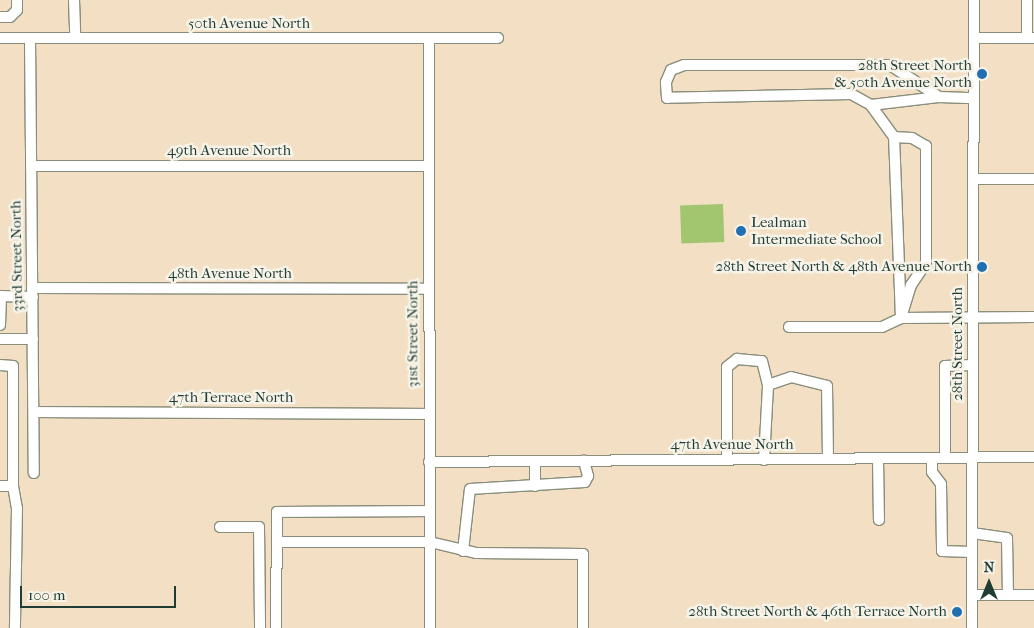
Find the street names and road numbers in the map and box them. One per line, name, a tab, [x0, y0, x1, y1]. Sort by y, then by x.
street label: 50th Avenue North	[188, 15, 310, 33]
street label: 49th Avenue North	[167, 142, 291, 160]
street label: 33rd Street North	[7, 200, 27, 312]
street label: 48th Avenue North	[168, 265, 292, 283]
street label: 31st Street North	[404, 280, 422, 388]
street label: 28th Street North	[949, 287, 967, 401]
street label: 47th Terrace North	[169, 389, 293, 407]
street label: 47th Avenue North	[670, 436, 794, 454]

